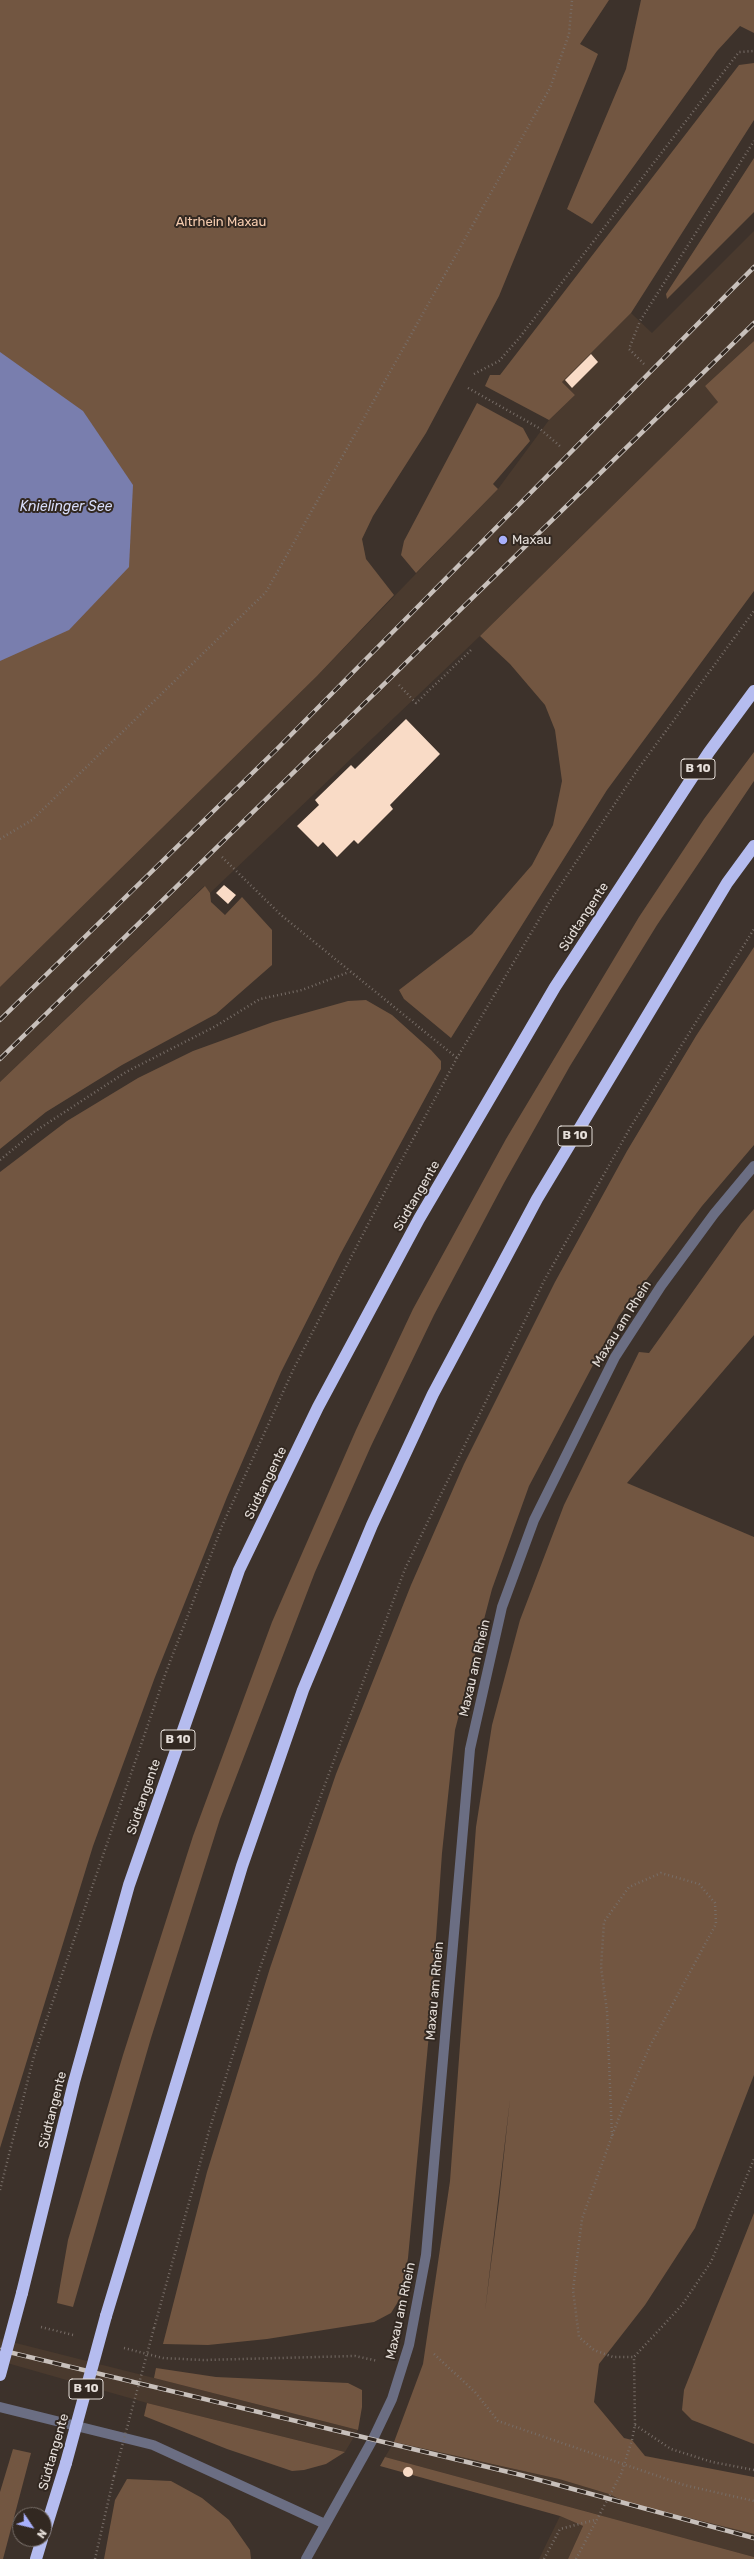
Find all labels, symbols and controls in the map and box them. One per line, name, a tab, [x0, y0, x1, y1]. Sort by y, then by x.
park label: Altrhein Maxau	[176, 214, 266, 230]
water label: Knielinger See	[20, 499, 112, 515]
place label: Maxau	[512, 532, 551, 548]
marker: Maxau	[497, 534, 509, 546]
road number: B 10	[681, 759, 715, 779]
street label: Südtangente	[556, 880, 612, 954]
road number: B 10	[558, 1126, 592, 1146]
street label: Südtangente	[391, 1158, 443, 1234]
street label: Maxau am Rhein	[589, 1278, 655, 1370]
street label: Südtangente	[242, 1444, 290, 1522]
street label: Maxau am Rhein	[456, 1618, 494, 1718]
road number: B 10	[161, 1730, 195, 1750]
street label: Südtangente	[124, 1757, 164, 1837]
street label: Maxau am Rhein	[423, 1941, 447, 2041]
street label: Südtangente	[36, 2070, 70, 2150]
street label: Maxau am Rhein	[383, 2261, 419, 2361]
road number: B 10	[69, 2379, 103, 2399]
street label: Südtangente	[36, 2412, 72, 2492]
north arrow	[12, 2507, 52, 2547]
text: N	[34, 2527, 49, 2541]

